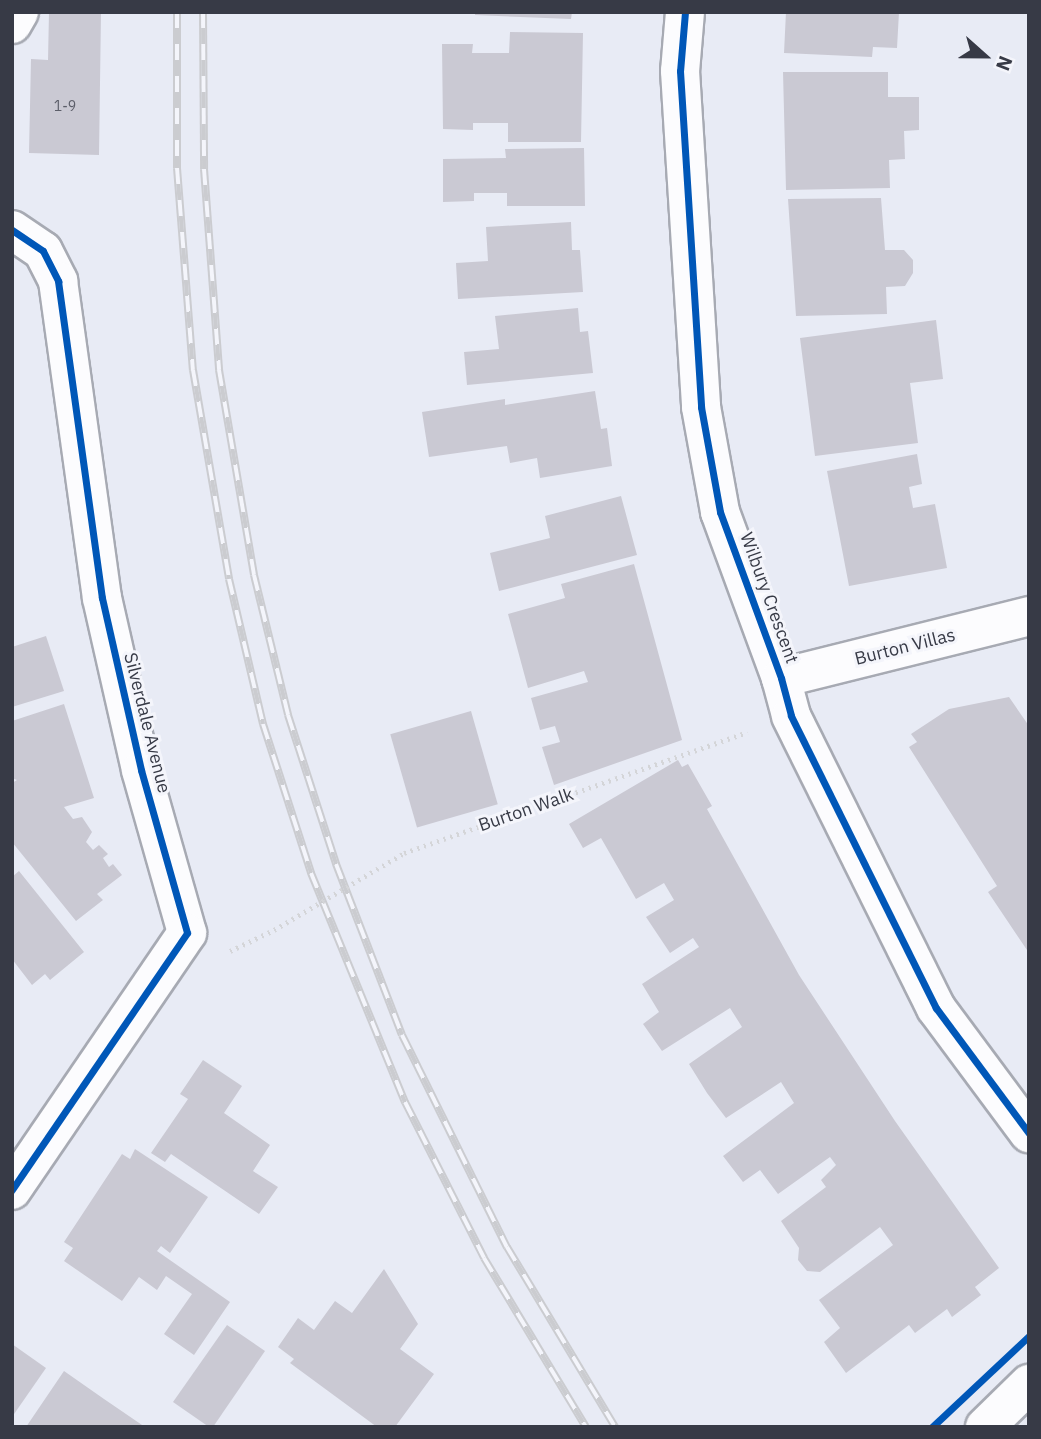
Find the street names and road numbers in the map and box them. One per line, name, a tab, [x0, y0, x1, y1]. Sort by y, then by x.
street label: Wilbury Crescent	[735, 530, 803, 666]
street label: Burton Villas	[852, 624, 958, 670]
street label: Silverdale Avenue	[119, 651, 175, 795]
street label: Burton Walk	[476, 784, 576, 836]

